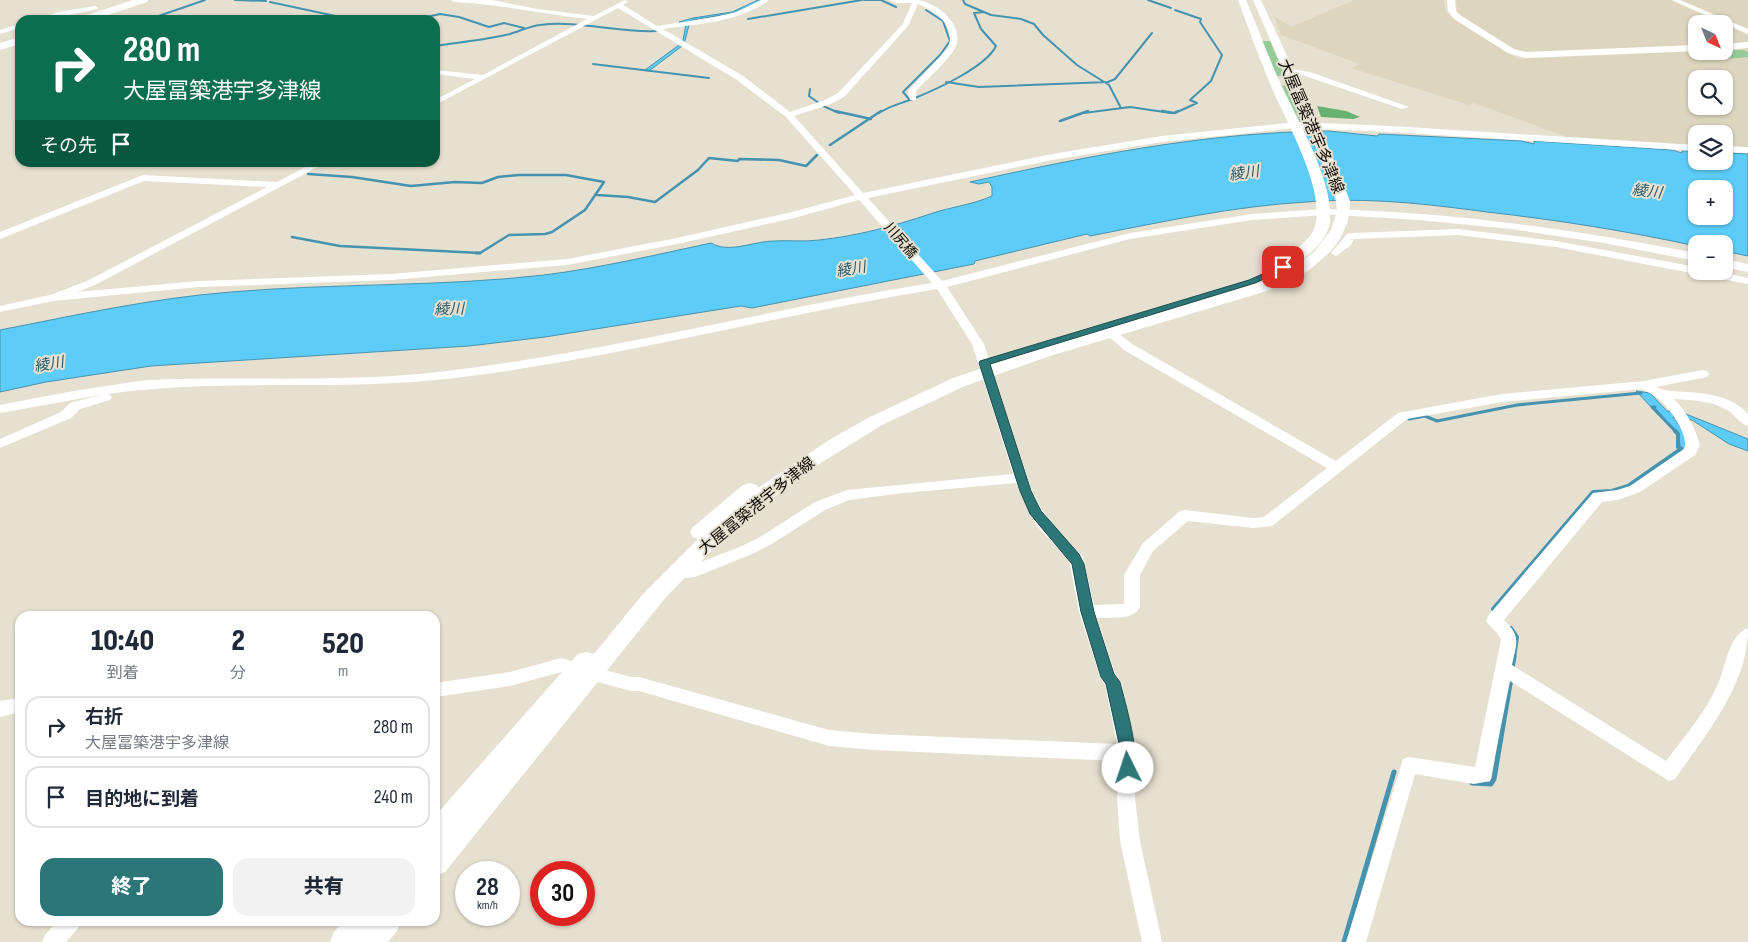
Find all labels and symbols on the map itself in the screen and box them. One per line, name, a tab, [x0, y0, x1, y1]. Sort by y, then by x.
north arrow	[1688, 15, 1732, 60]
street label: 大屋冨築港宇多津線	[1274, 57, 1347, 197]
water label: 綾川	[1228, 162, 1262, 185]
water label: 綾川	[1631, 180, 1665, 203]
street label: 川尻橋	[880, 219, 921, 262]
pin	[1262, 246, 1304, 288]
water label: 綾川	[835, 257, 869, 281]
water label: 綾川	[434, 299, 466, 320]
water label: 綾川	[33, 352, 67, 376]
street label: 大屋冨築港宇多津線	[695, 453, 819, 559]
position arrow	[1101, 741, 1153, 793]
speed limit sign: 30	[530, 861, 595, 926]

